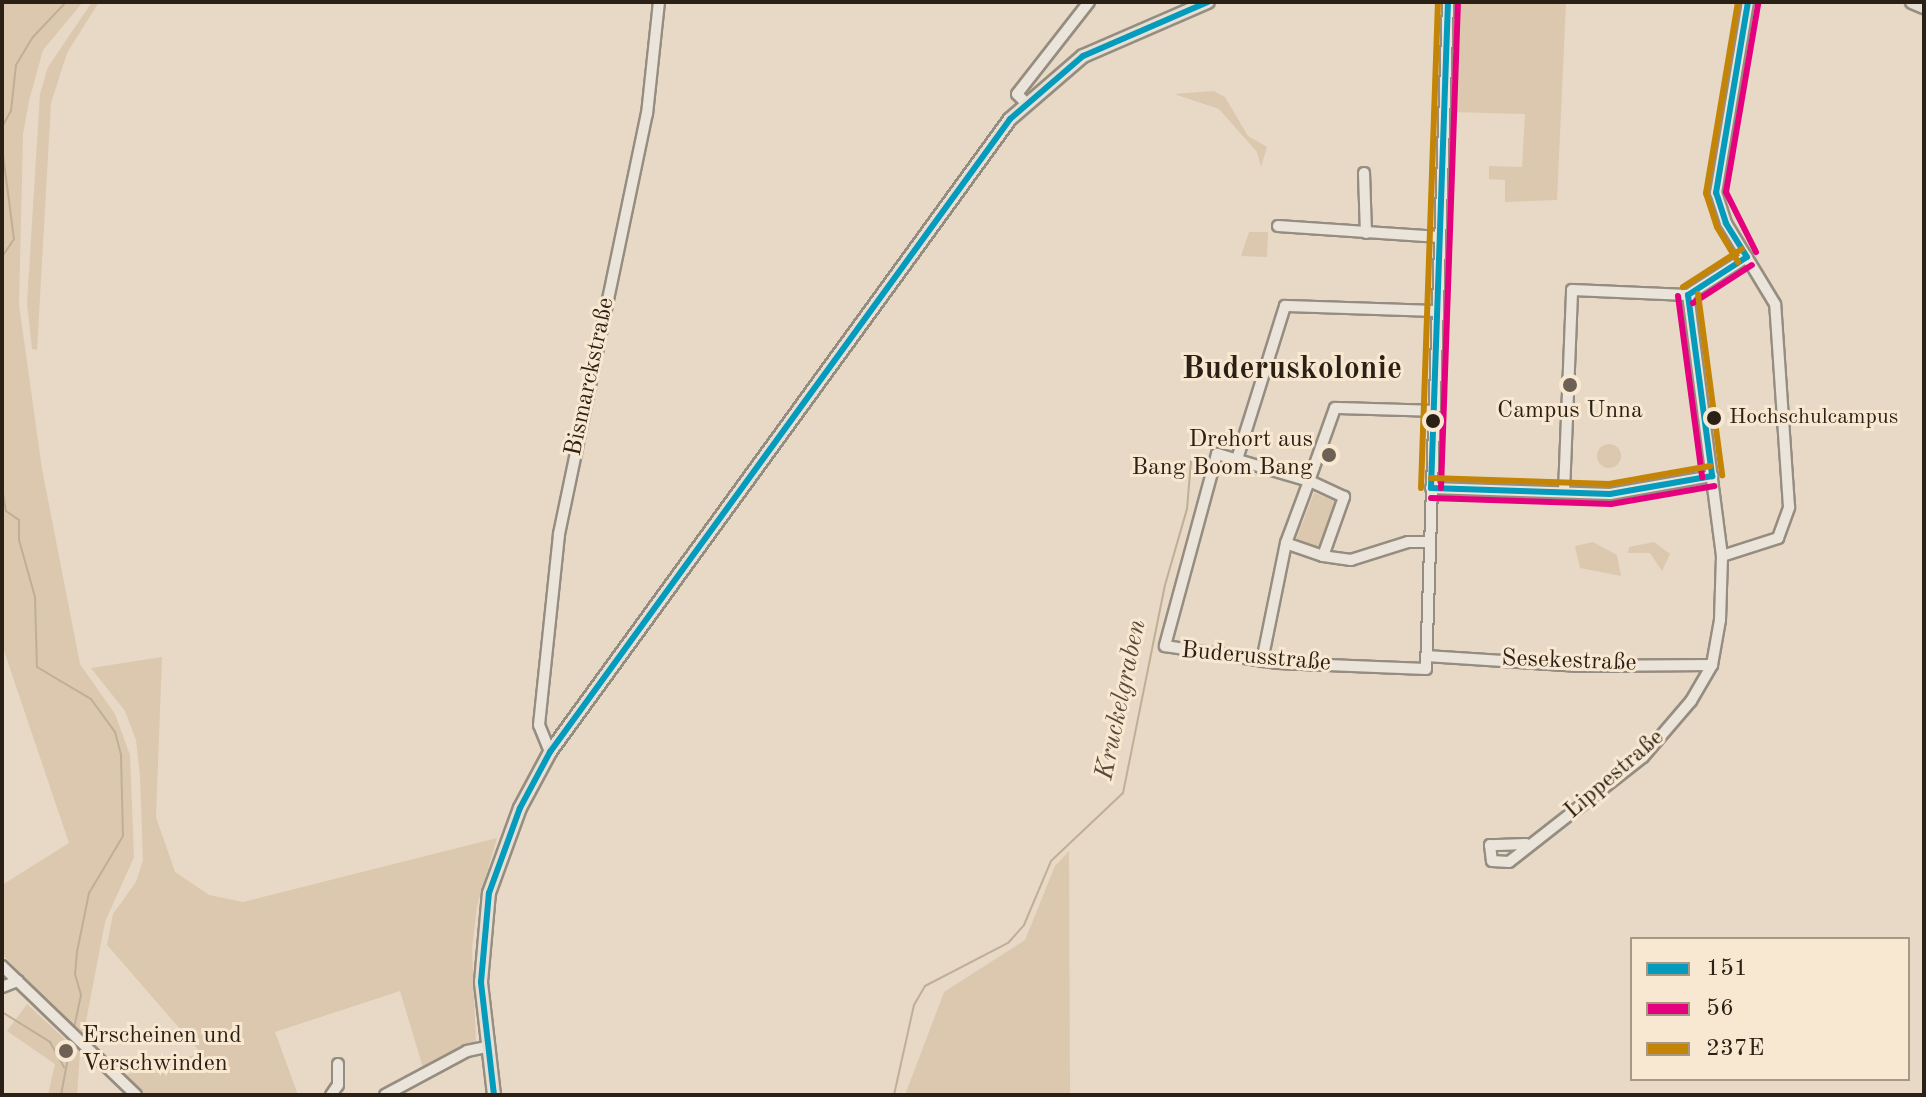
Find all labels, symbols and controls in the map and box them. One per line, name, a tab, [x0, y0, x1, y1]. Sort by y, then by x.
street label: Bismarckstraße	[560, 295, 622, 459]
district label: Buderuskolonie	[1182, 351, 1402, 389]
marker: Campus Unna	[1561, 376, 1579, 394]
place label: Campus Unna	[1497, 398, 1643, 426]
place label: Hochschulcampus	[1729, 405, 1898, 431]
marker: Hochschulcampus	[1706, 410, 1722, 426]
unlabelled marker	[1425, 413, 1441, 429]
place label: Drehort aus Bang Boom Bang	[1131, 427, 1313, 483]
marker: Drehort aus Bang Boom Bang	[1320, 446, 1338, 464]
water label: Kruckelgraben	[1090, 617, 1154, 783]
street label: Buderusstraße	[1180, 637, 1332, 679]
street label: Sesekestraße	[1501, 645, 1637, 679]
street label: Lippestraße	[1559, 724, 1671, 826]
legend	[1630, 937, 1910, 1081]
text: 151	[1706, 957, 1748, 981]
text: 56	[1706, 997, 1734, 1021]
place label: Erscheinen und Verschwinden	[82, 1023, 242, 1079]
text: 237E	[1706, 1037, 1764, 1061]
marker: Erscheinen und Verschwinden	[57, 1042, 75, 1060]

